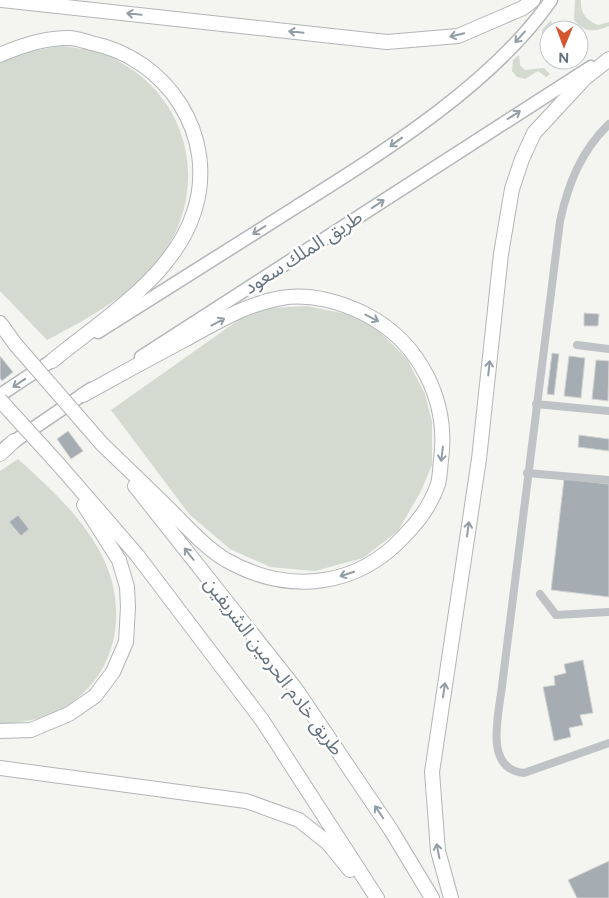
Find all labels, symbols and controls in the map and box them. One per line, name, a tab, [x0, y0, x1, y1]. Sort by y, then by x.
one-way arrow	[127, 10, 143, 19]
north arrow	[539, 20, 589, 70]
one-way arrow	[288, 27, 304, 37]
one-way arrow	[450, 31, 466, 40]
one-way arrow	[514, 31, 525, 44]
text: N	[558, 49, 569, 66]
one-way arrow	[507, 110, 521, 121]
one-way arrow	[389, 137, 403, 147]
one-way arrow	[370, 198, 384, 208]
street label: طريق الملك سعود	[239, 205, 367, 299]
one-way arrow	[253, 225, 267, 235]
one-way arrow	[364, 314, 379, 323]
one-way arrow	[210, 317, 225, 326]
one-way arrow	[484, 360, 494, 376]
one-way arrow	[12, 378, 26, 388]
one-way arrow	[437, 445, 447, 461]
one-way arrow	[464, 521, 474, 537]
one-way arrow	[184, 548, 195, 561]
one-way arrow	[340, 570, 356, 579]
street label: طريق خادم الحرمين الشريفين	[197, 572, 349, 762]
one-way arrow	[440, 682, 450, 698]
one-way arrow	[374, 805, 384, 819]
one-way arrow	[433, 843, 443, 859]

